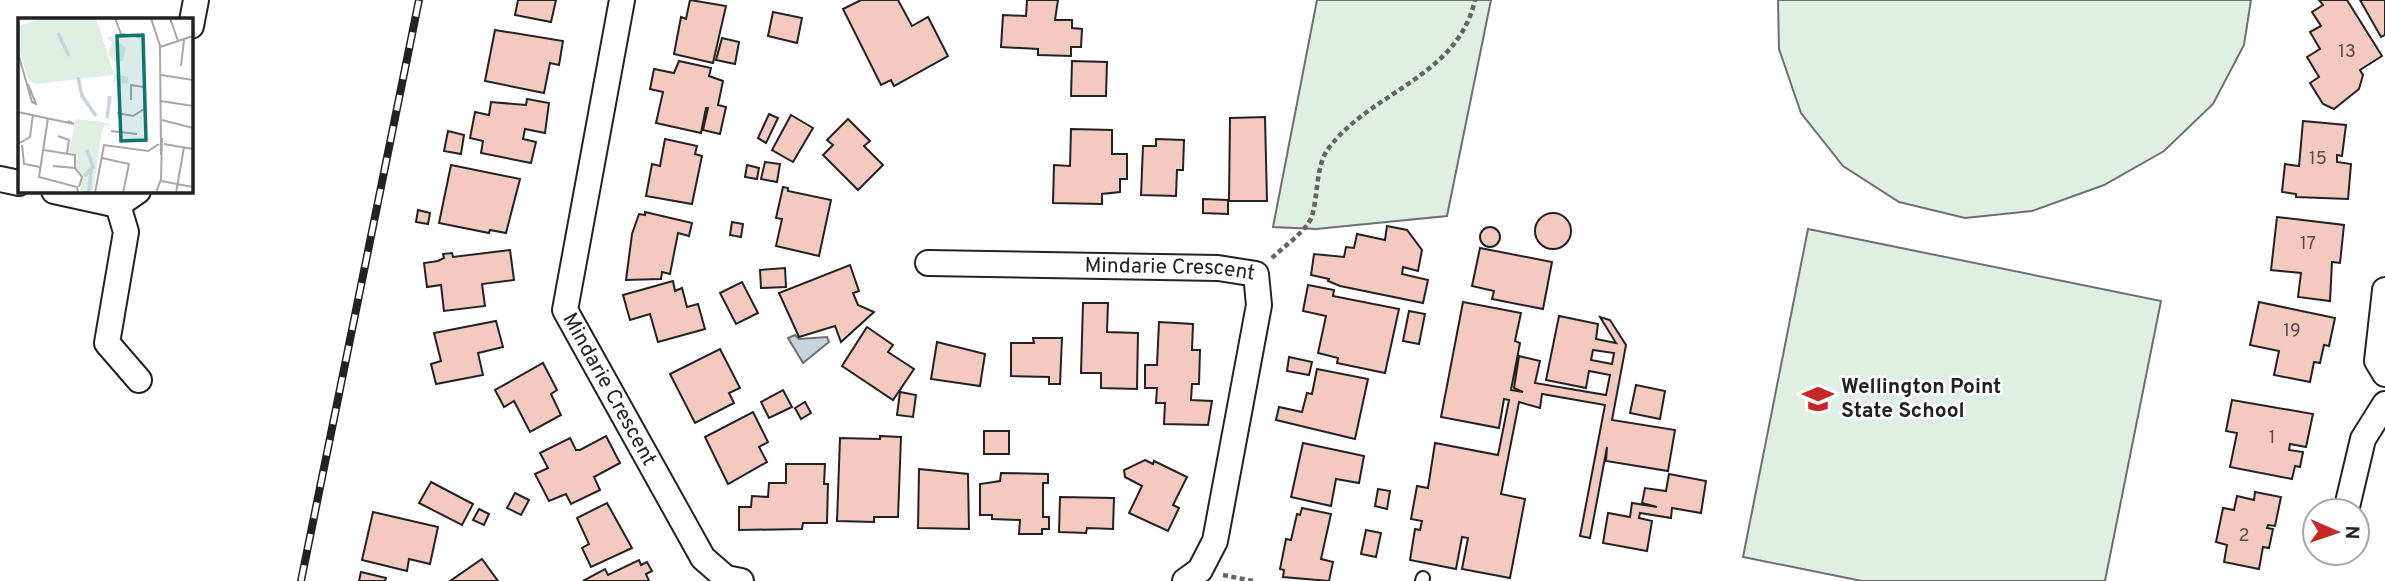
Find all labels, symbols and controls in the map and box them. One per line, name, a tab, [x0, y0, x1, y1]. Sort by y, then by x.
inset map	[18, 18, 192, 192]
house number: 13	[2338, 41, 2356, 64]
house number: 15	[2309, 148, 2327, 171]
house number: 17	[2300, 233, 2316, 256]
street label: Mindarie Crescent	[1084, 252, 1257, 287]
street label: Mindarie Crescent	[556, 308, 662, 471]
house number: 19	[2283, 320, 2301, 343]
place label: Wellington Point State School	[1841, 374, 2001, 425]
school or university icon: Wellington Point State School	[1801, 382, 1835, 416]
house number: 1	[2269, 427, 2275, 450]
north arrow	[2301, 497, 2371, 567]
house number: 2	[2238, 525, 2250, 548]
text: N	[2339, 525, 2363, 540]

